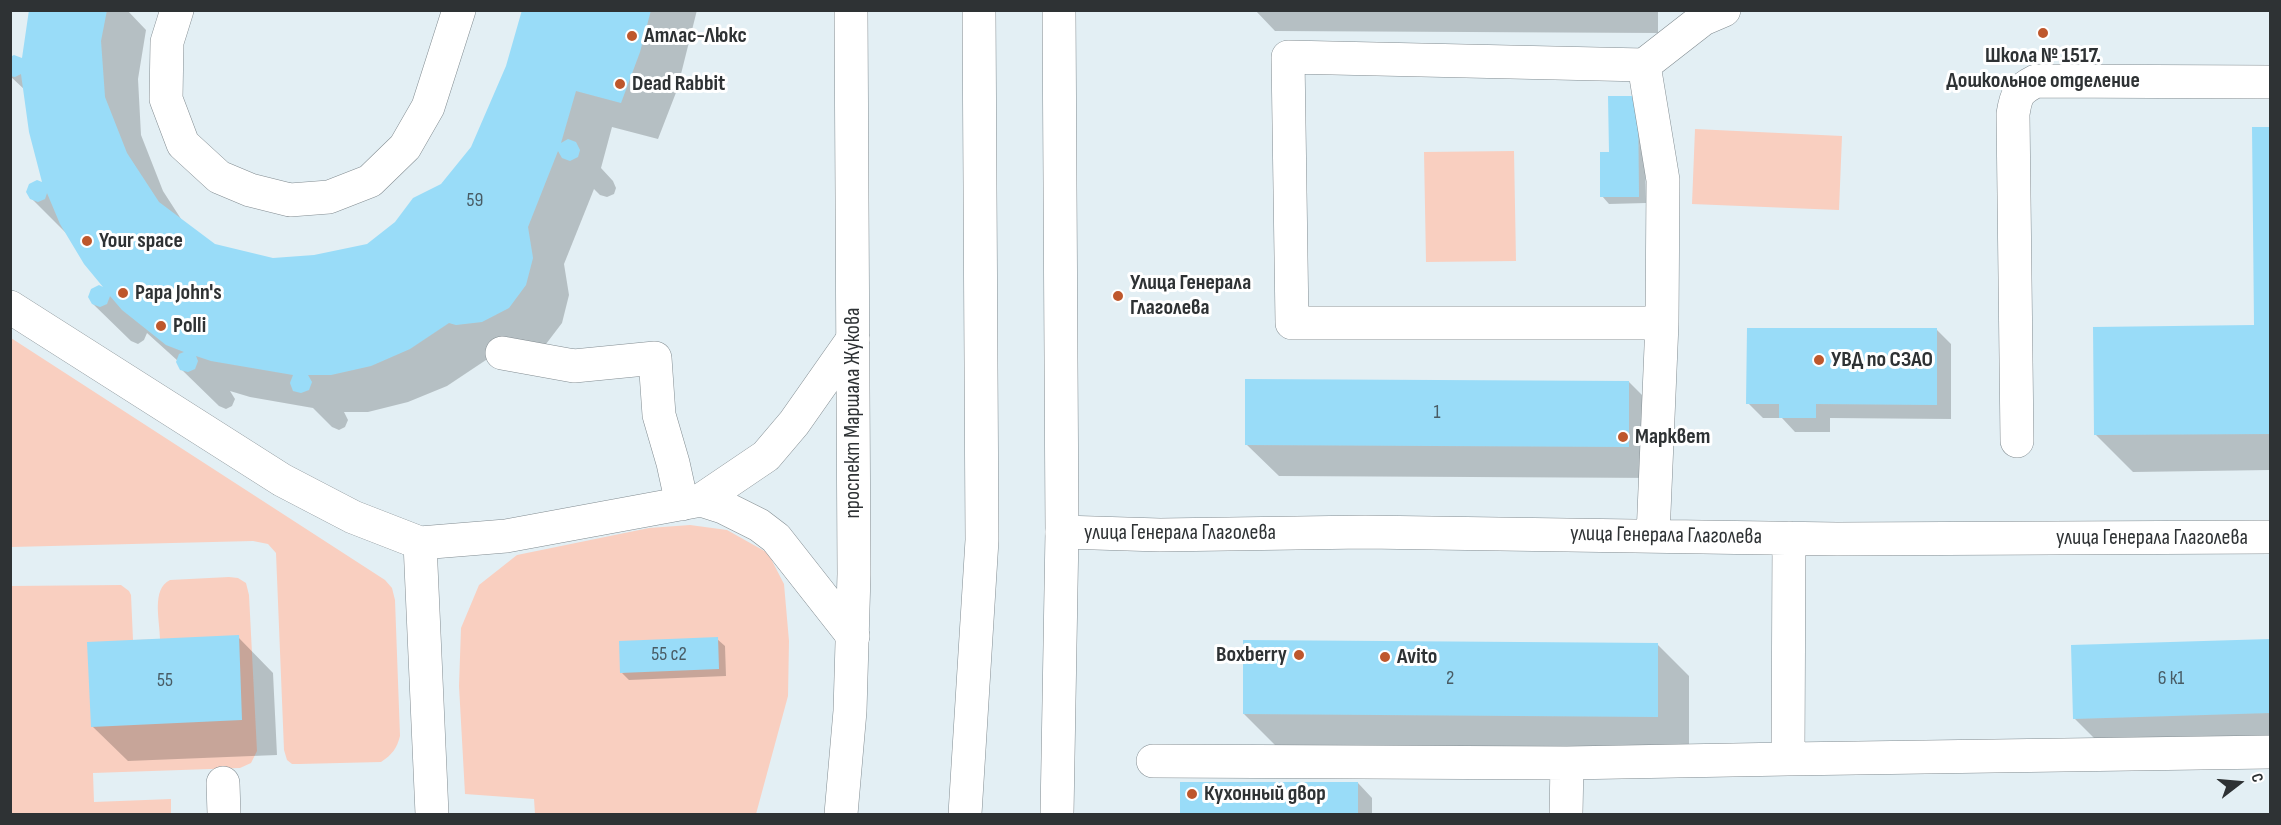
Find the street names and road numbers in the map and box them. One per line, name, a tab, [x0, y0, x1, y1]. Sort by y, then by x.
street label: проспект Маршала Жукова	[840, 307, 866, 519]
street label: улица Генерала Глаголева	[1084, 520, 1276, 546]
street label: улица Генерала Глаголева	[1570, 521, 1762, 551]
street label: улица Генерала Глаголева	[2056, 525, 2248, 551]

